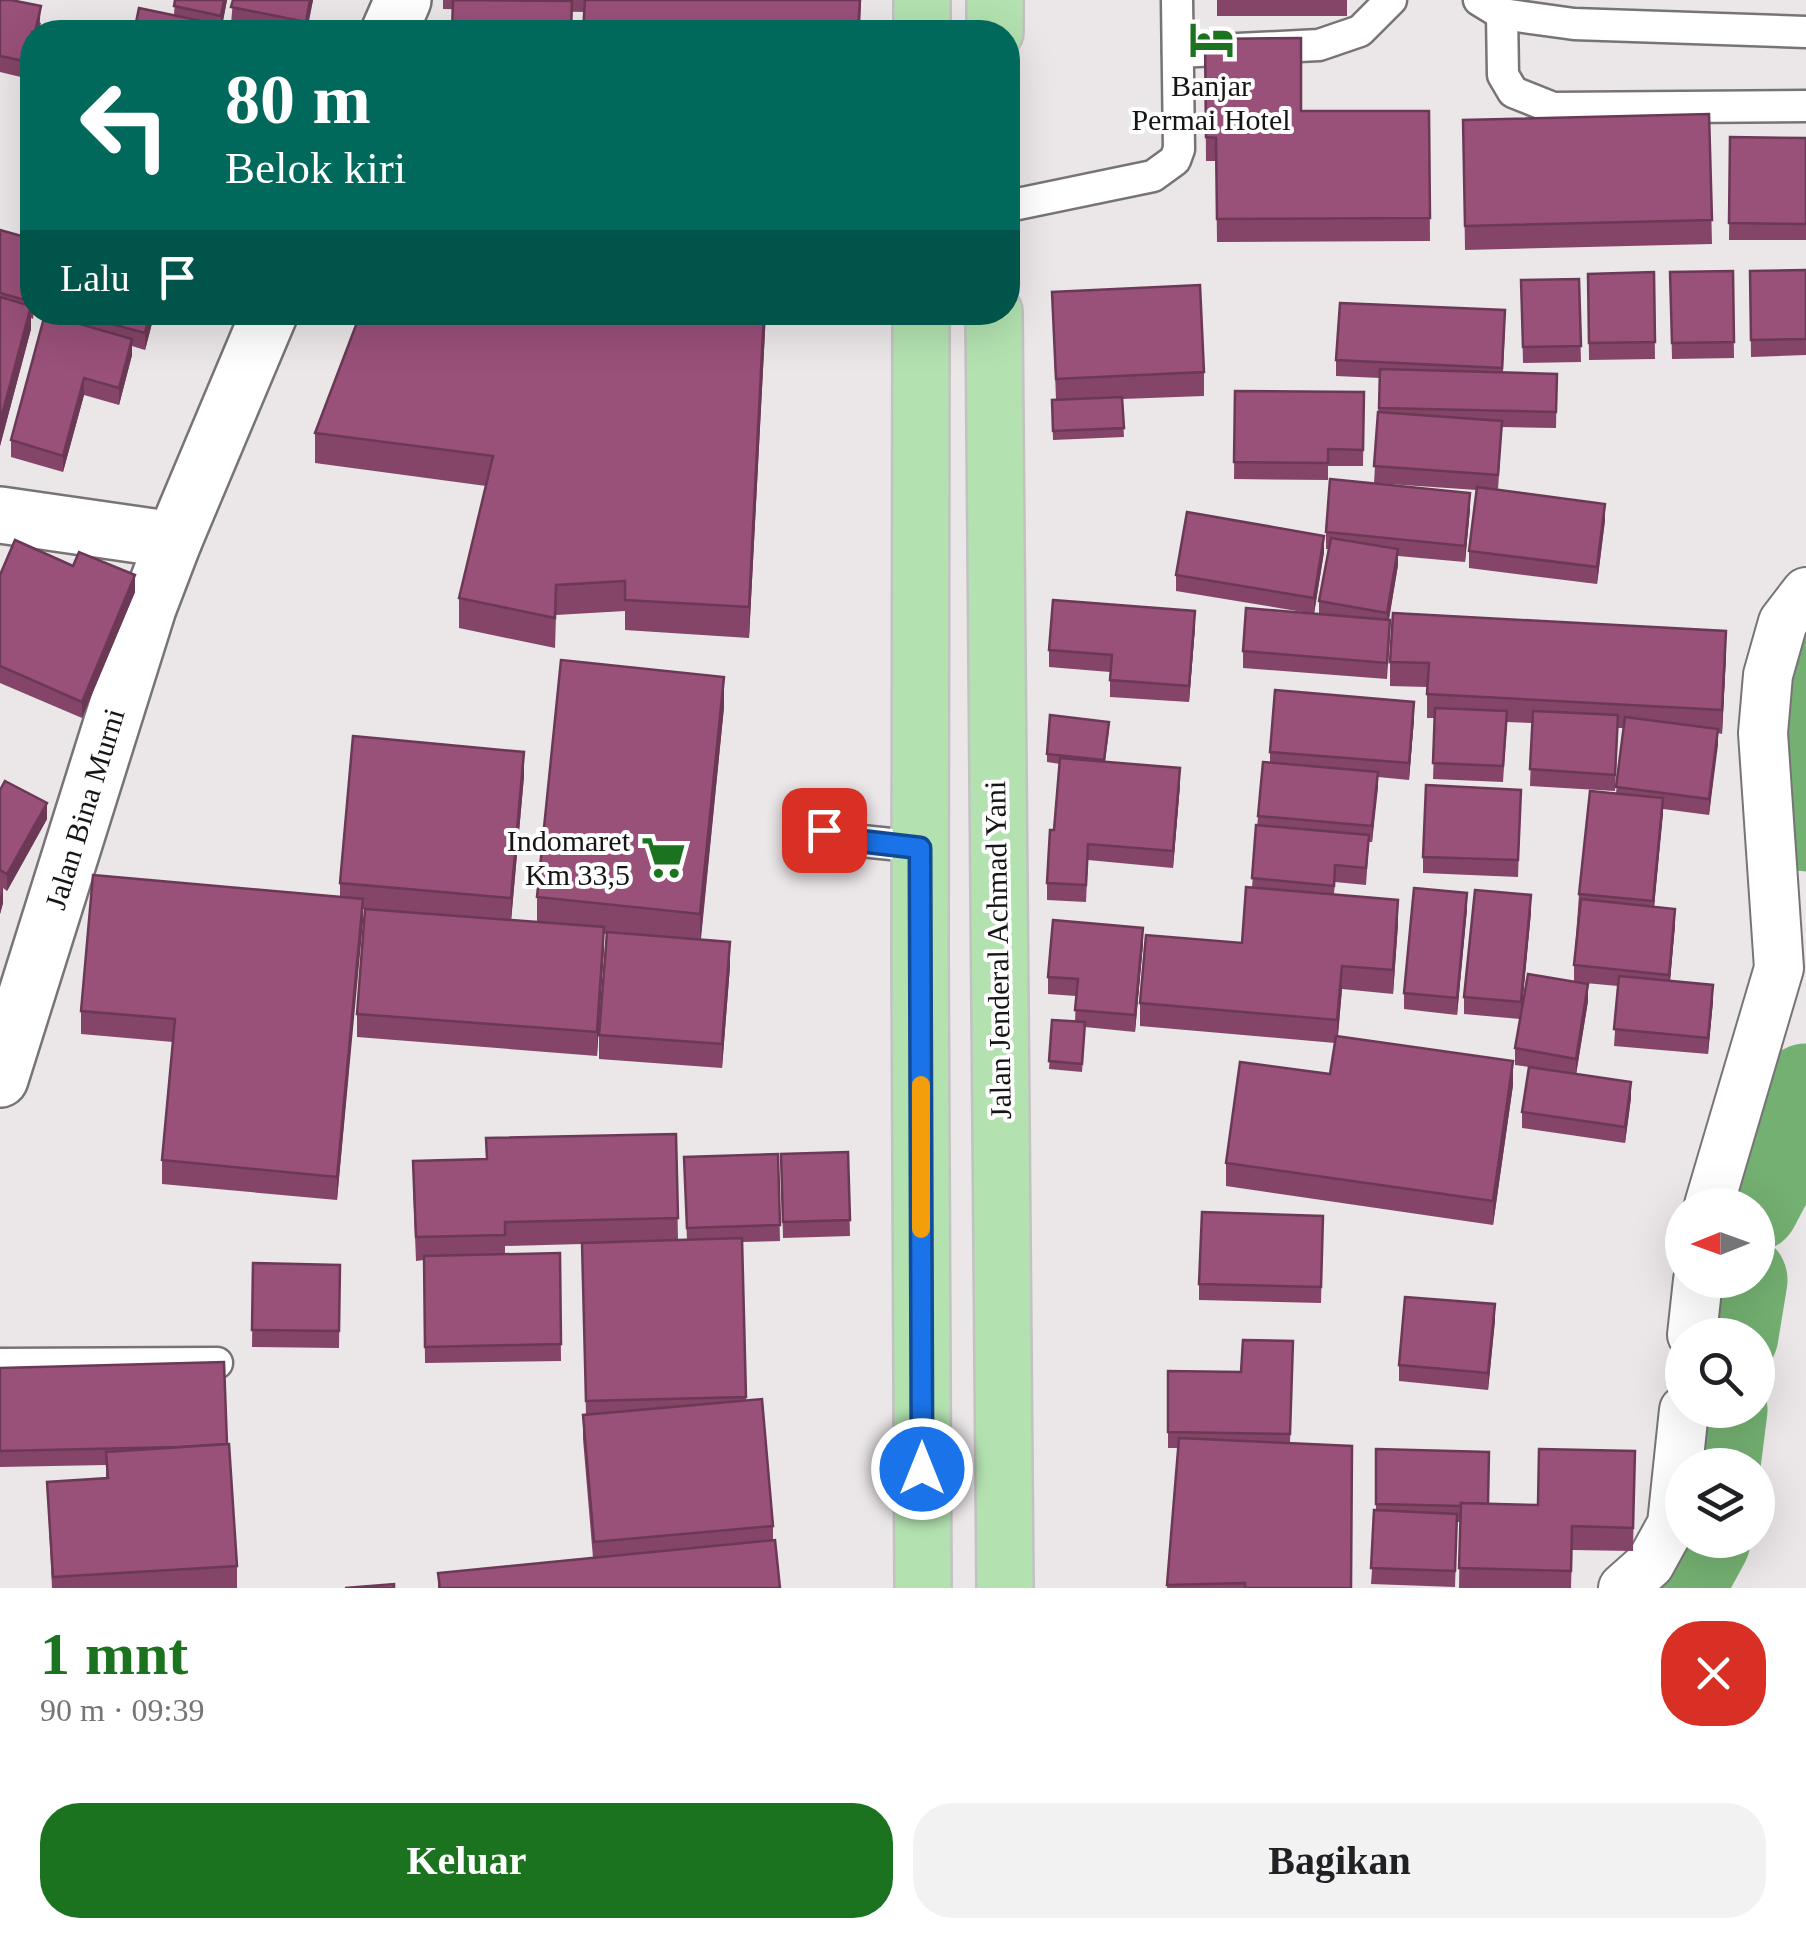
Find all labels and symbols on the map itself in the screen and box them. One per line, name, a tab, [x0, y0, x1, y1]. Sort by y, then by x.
hotel icon: Banjar Permai Hotel	[1187, 15, 1235, 63]
place label: Banjar Permai Hotel	[1131, 69, 1291, 136]
street label: Jalan Bina Murni	[38, 704, 131, 913]
street label: Jalan Jenderal Achmad Yani	[978, 781, 1017, 1119]
pin	[782, 788, 867, 873]
place label: Indomaret Km 33,5	[507, 824, 631, 891]
supermarket icon: Indomaret Km 33,5	[639, 834, 687, 882]
north arrow	[1665, 1188, 1775, 1298]
position arrow	[870, 1417, 974, 1521]

